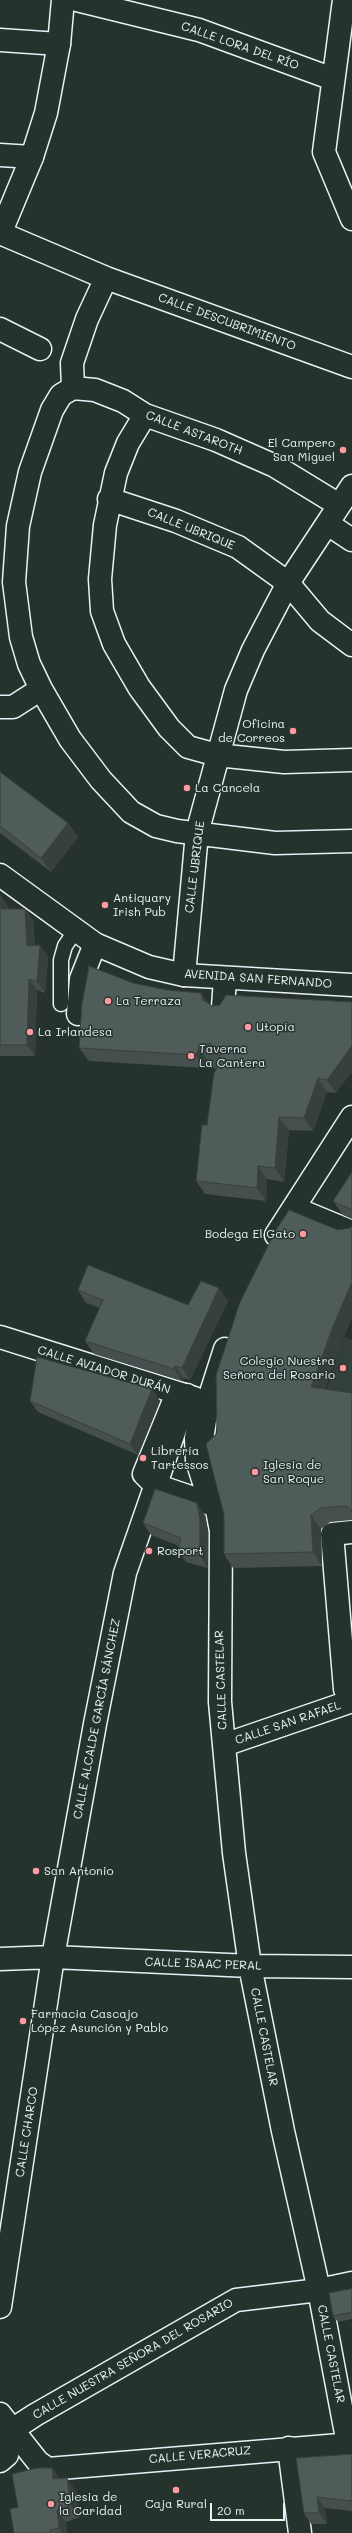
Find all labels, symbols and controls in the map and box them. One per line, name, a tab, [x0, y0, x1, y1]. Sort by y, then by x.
street label: CALLE LORA DEL RÍO	[179, 19, 301, 73]
street label: CALLE DESCUBRIMIENTO	[156, 290, 298, 354]
street label: CALLE ASTAROTH	[143, 408, 245, 458]
place label: El Campero San Miguel	[268, 436, 335, 464]
marker: El Campero San Miguel	[338, 445, 348, 455]
street label: CALLE UBRIQUE	[145, 505, 237, 553]
place label: Oficina de Correos	[218, 717, 285, 745]
marker: Oficina de Correos	[288, 726, 298, 736]
place label: La Cancela	[195, 781, 260, 795]
marker: La Cancela	[182, 783, 192, 793]
street label: CALLE UBRIQUE	[182, 820, 208, 914]
place label: Antiquary Irish Pub	[113, 891, 171, 919]
marker: Antiquary Irish Pub	[100, 900, 110, 910]
street label: AVENIDA SAN FERNANDO	[183, 967, 333, 991]
place label: La Terraza	[116, 994, 181, 1008]
marker: La Terraza	[103, 996, 113, 1006]
place label: Utopía	[256, 1020, 295, 1034]
marker: Utopía	[243, 1022, 253, 1032]
place label: La Irlandesa	[38, 1025, 112, 1039]
marker: La Irlandesa	[25, 1027, 35, 1037]
place label: Taverna La Cantera	[199, 1042, 266, 1070]
marker: Taverna La Cantera	[186, 1051, 196, 1061]
place label: Bodega El Gato	[205, 1227, 295, 1241]
marker: Bodega El Gato	[298, 1229, 308, 1239]
street label: CALLE AVIADOR DURÁN	[36, 1343, 172, 1397]
place label: Colegio Nuestra Señora del Rosario	[223, 1354, 335, 1382]
marker: Colegio Nuestra Señora del Rosario	[338, 1363, 348, 1373]
place label: Librería Tartessos	[151, 1444, 209, 1472]
marker: Librería Tartessos	[138, 1453, 148, 1463]
place label: Iglesia de San Roque	[263, 1458, 324, 1486]
marker: Iglesia de San Roque	[250, 1467, 260, 1477]
place label: Rosport	[157, 1544, 203, 1558]
marker: Rosport	[144, 1546, 154, 1556]
street label: CALLE ALCALDE GARCÍA SÁNCHEZ	[70, 1618, 124, 1820]
street label: CALLE CASTELAR	[212, 1630, 230, 1730]
street label: CALLE SAN RAFAEL	[233, 1698, 343, 1748]
place label: San Antonio	[44, 1864, 114, 1878]
marker: San Antonio	[31, 1866, 41, 1876]
street label: CALLE ISAAC PERAL	[144, 1955, 262, 1973]
street label: CALLE CASTELAR	[247, 1987, 281, 2087]
place label: Farmacia Cascajo López Asunción y Pablo	[31, 2007, 168, 2035]
marker: Farmacia Cascajo López Asunción y Pablo	[18, 2016, 28, 2026]
street label: CALLE CHARCO	[13, 2086, 41, 2178]
street label: CALLE NUESTRA SEÑORA DEL ROSARIO	[30, 2296, 236, 2422]
street label: CALLE CASTELAR	[314, 2304, 348, 2404]
street label: CALLE VERACRUZ	[148, 2443, 252, 2467]
marker: Caja Rural	[171, 2485, 181, 2495]
place label: Iglesia de la Caridad	[59, 2490, 122, 2518]
scale bar	[212, 2495, 287, 2521]
place label: Caja Rural	[145, 2497, 207, 2511]
marker: Iglesia de la Caridad	[46, 2499, 56, 2509]
text: 20 m	[217, 2502, 245, 2518]

